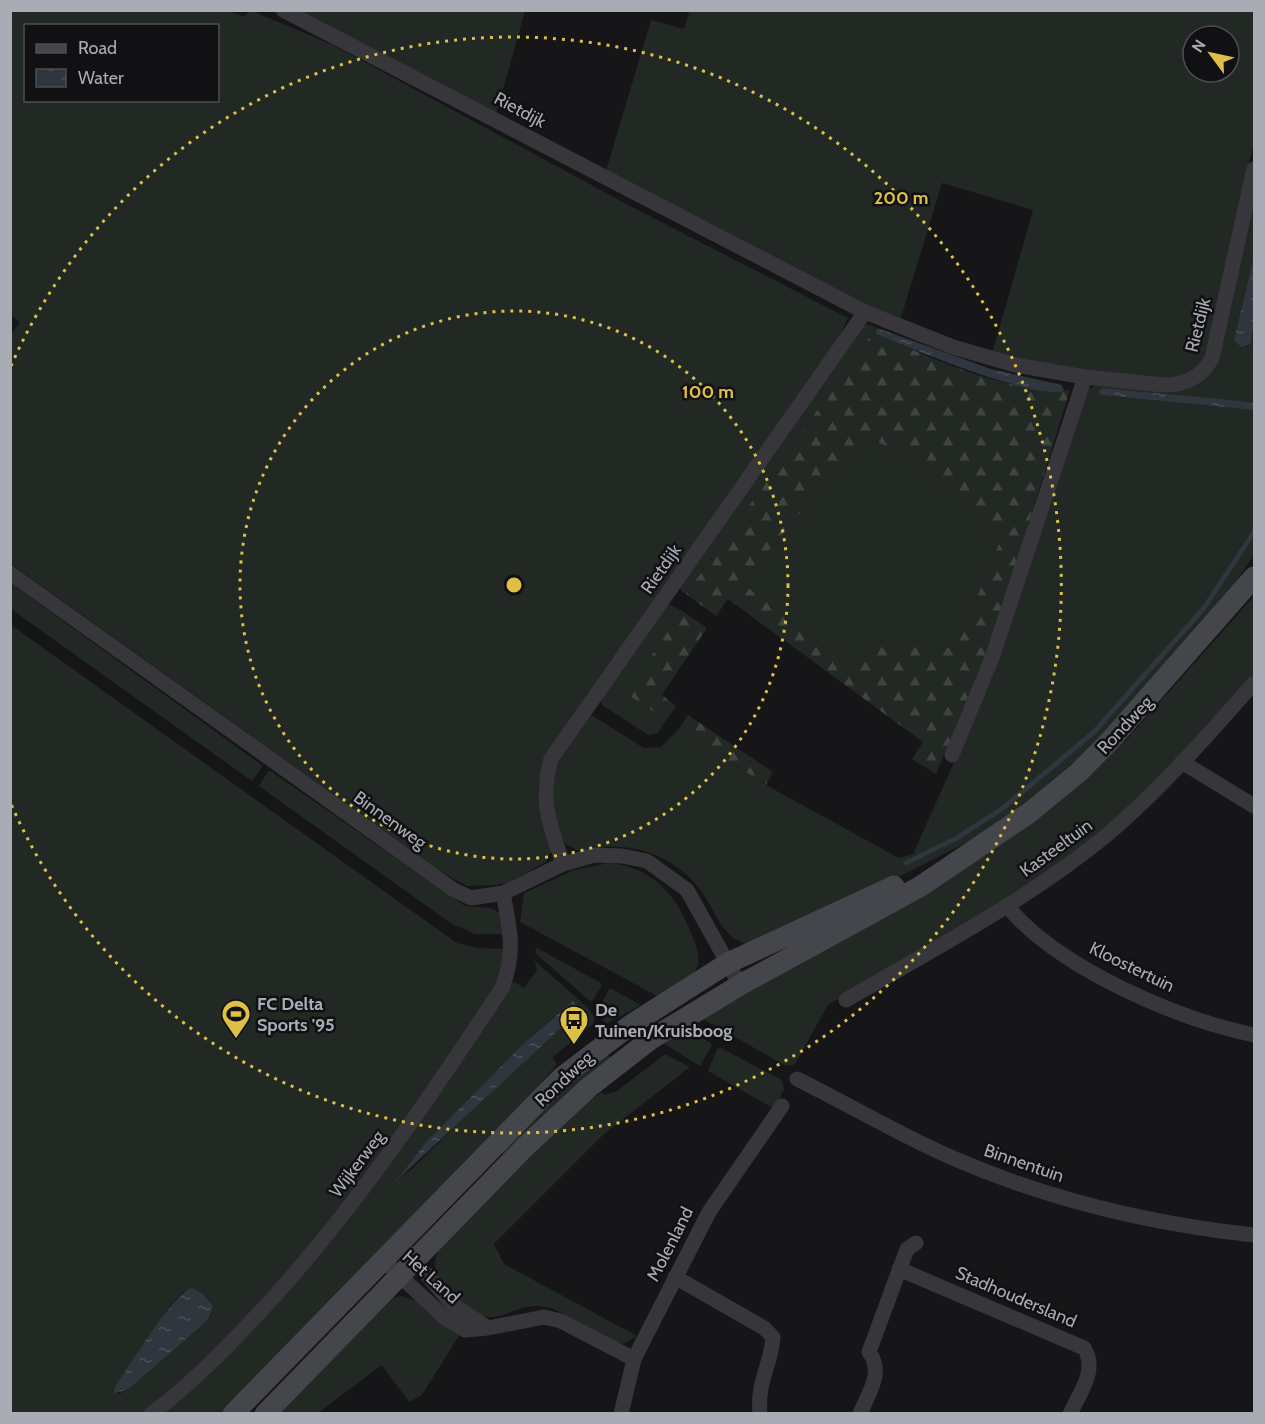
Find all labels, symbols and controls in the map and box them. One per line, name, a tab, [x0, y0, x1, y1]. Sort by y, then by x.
legend	[24, 24, 219, 102]
north arrow	[1181, 24, 1241, 84]
text: N	[1188, 36, 1210, 56]
text: Road	[78, 37, 117, 59]
text: Water	[78, 67, 124, 89]
street label: Rietdijk	[490, 87, 550, 133]
text: 200 m	[874, 187, 928, 209]
street label: Rietdijk	[1181, 295, 1216, 355]
text: 100 m	[682, 381, 734, 403]
street label: Rietdijk	[636, 539, 686, 598]
centre of rings	[504, 575, 524, 595]
street label: Rondweg	[1093, 691, 1158, 759]
street label: Binnenweg	[349, 786, 432, 854]
street label: Kasteeltuin	[1015, 814, 1097, 882]
street label: Kloostertuin	[1086, 937, 1178, 997]
place label: FC Delta Sports '95	[257, 993, 335, 1036]
sports icon: FC Delta Sports '95	[220, 998, 252, 1040]
place label: De Tuinen/Kruisboog	[595, 999, 732, 1042]
bus stop icon: De Tuinen/Kruisboog	[558, 1004, 590, 1046]
street label: Rondweg	[530, 1046, 598, 1111]
street label: Wijkerweg	[325, 1125, 390, 1202]
street label: Binnentuin	[981, 1139, 1067, 1187]
street label: Molenland	[642, 1203, 698, 1285]
street label: Het Land	[398, 1246, 464, 1308]
street label: Stadhoudersland	[952, 1262, 1080, 1332]

